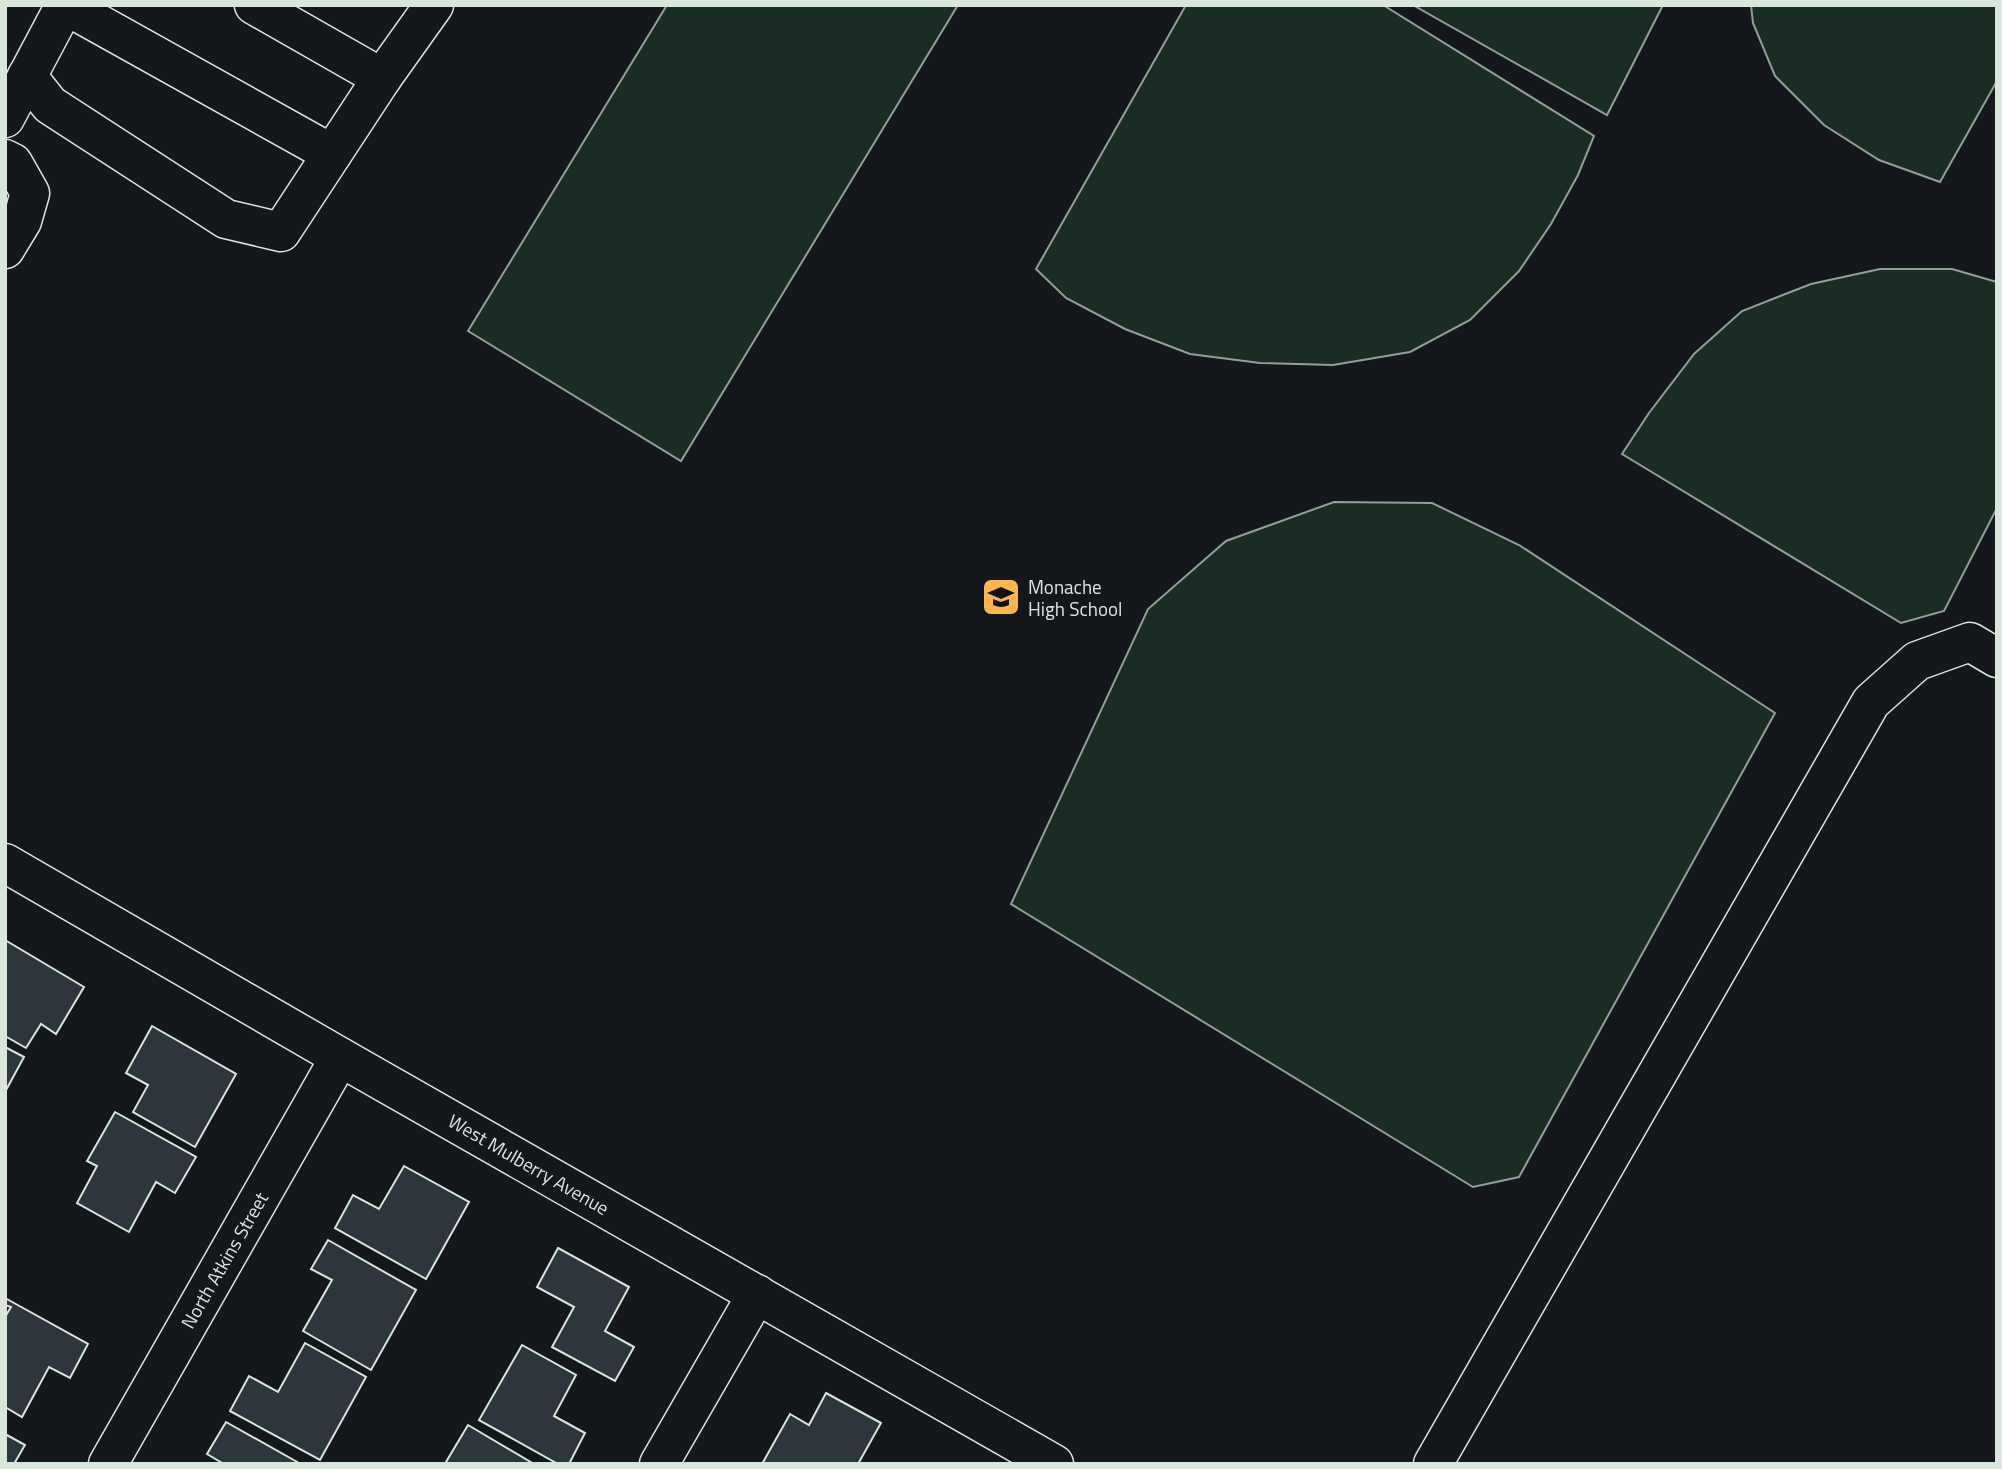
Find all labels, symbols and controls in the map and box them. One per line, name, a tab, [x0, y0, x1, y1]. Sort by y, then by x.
place label: Monache High School	[1028, 572, 1122, 623]
school or university icon: Monache High School	[980, 576, 1022, 618]
street label: West Mulberry Avenue	[443, 1106, 615, 1222]
street label: North Atkins Street	[173, 1186, 275, 1334]

